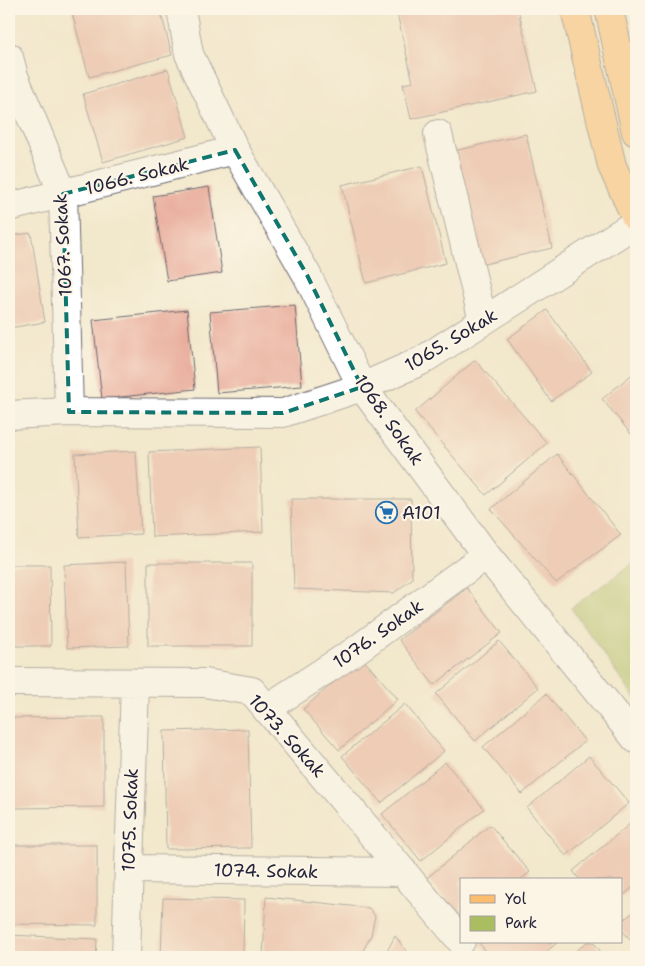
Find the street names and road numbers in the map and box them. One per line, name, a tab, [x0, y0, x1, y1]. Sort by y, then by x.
street label: 1066. Sokak	[83, 152, 191, 200]
street label: 1067. Sokak	[48, 193, 78, 297]
street label: 1065. Sokak	[400, 303, 502, 377]
street label: 1068. Sokak	[349, 370, 429, 470]
street label: 1076. Sokak	[328, 594, 428, 674]
street label: 1073. Sokak	[243, 689, 331, 783]
street label: 1075. Sokak	[116, 768, 144, 872]
street label: 1074. Sokak	[214, 858, 318, 884]

